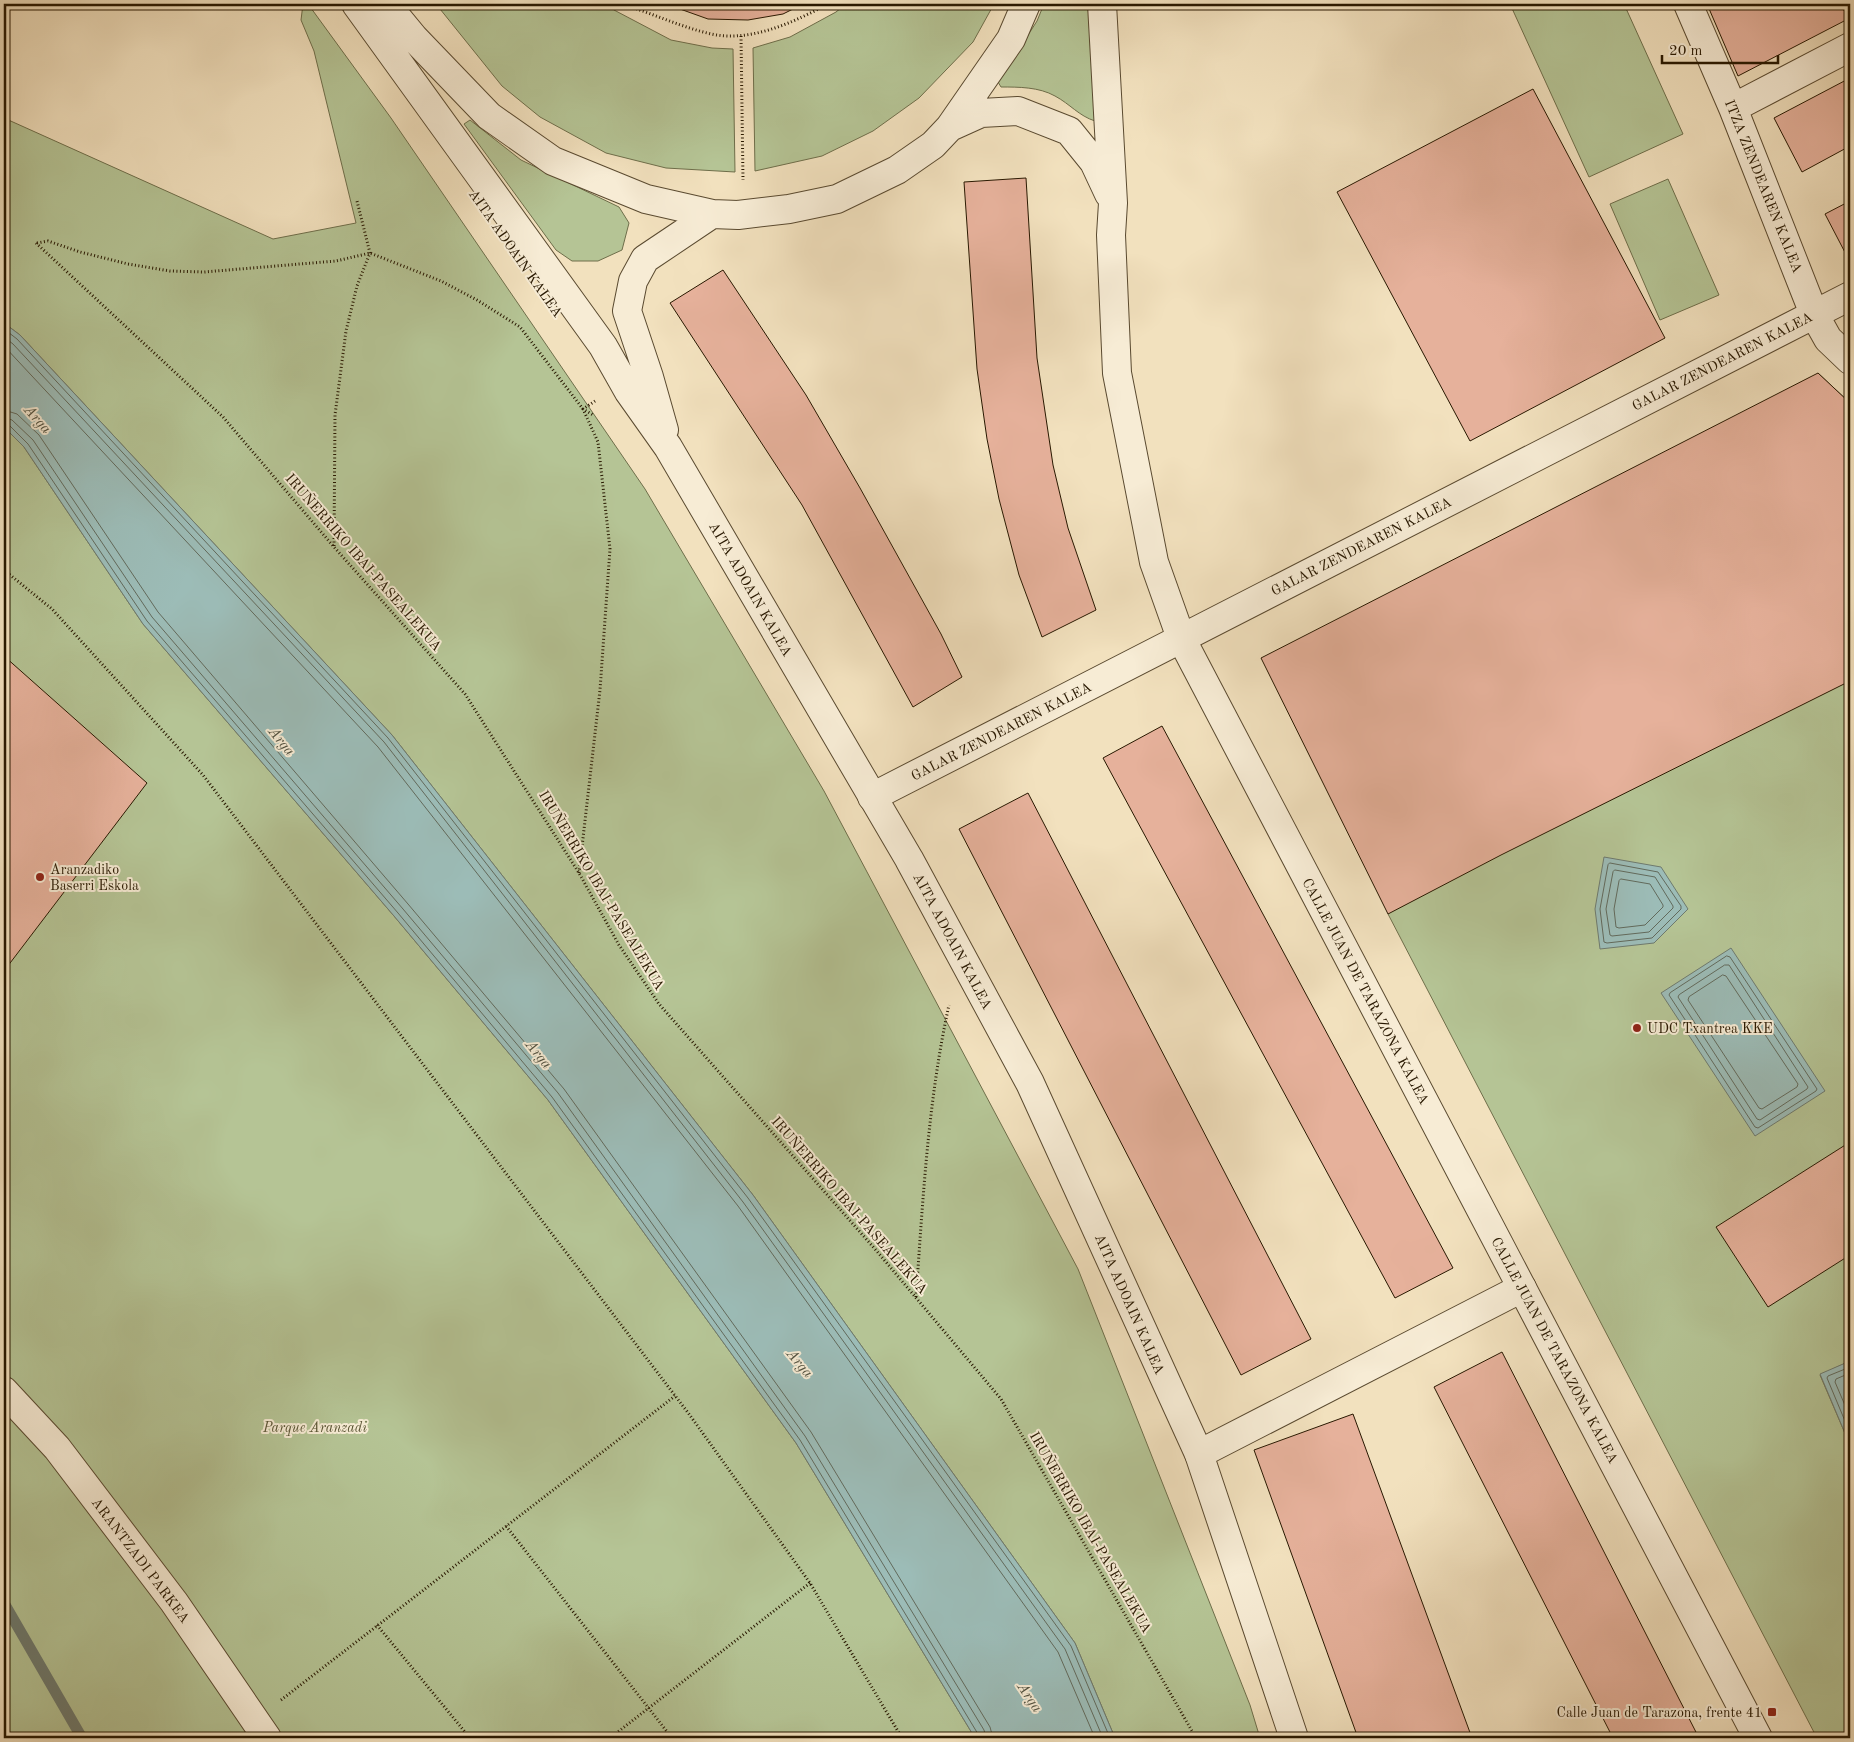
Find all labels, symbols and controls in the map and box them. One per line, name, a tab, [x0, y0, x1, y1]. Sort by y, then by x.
scale bar	[1662, 32, 1778, 64]
text: 20 m	[1669, 44, 1703, 59]
street label: ITZA ZENDEAREN KALEA	[1722, 98, 1804, 275]
street label: AITA ADOAIN KALEA	[466, 187, 565, 320]
street label: GALAR ZENDEAREN KALEA	[1630, 310, 1815, 414]
water label: Arga	[20, 402, 53, 437]
street label: IRUÑERRIKO IBAI-PASEALEKUA	[283, 469, 446, 654]
street label: GALAR ZENDEAREN KALEA	[1269, 495, 1454, 599]
street label: AITA ADOAIN KALEA	[706, 520, 794, 659]
street label: GALAR ZENDEAREN KALEA	[909, 680, 1094, 784]
water label: Arga	[264, 724, 297, 759]
street label: IRUÑERRIKO IBAI-PASEALEKUA	[536, 787, 669, 993]
place label: Aranzadiko Baserri Eskola	[50, 863, 139, 893]
marker: Aranzadiko Baserri Eskola	[34, 871, 46, 883]
street label: AITA ADOAIN KALEA	[910, 871, 994, 1012]
street label: CALLE JUAN DE TARAZONA KALEA	[1299, 876, 1431, 1107]
marker: UDC Txantrea KKE	[1631, 1022, 1643, 1034]
place label: UDC Txantrea KKE	[1647, 1022, 1773, 1036]
water label: Arga	[521, 1037, 554, 1072]
street label: IRUÑERRIKO IBAI-PASEALEKUA	[769, 1112, 932, 1297]
street label: AITA ADOAIN KALEA	[1092, 1232, 1167, 1377]
street label: CALLE JUAN DE TARAZONA KALEA	[1488, 1235, 1620, 1466]
water label: Arga	[782, 1346, 815, 1381]
park label: Parque Aranzadi	[262, 1421, 367, 1436]
street label: IRUÑERRIKO IBAI-PASEALEKUA	[1027, 1428, 1156, 1636]
street label: ARANTZADI PARKEA	[89, 1495, 192, 1626]
water label: Arga	[1013, 1679, 1044, 1716]
place label: Calle Juan de Tarazona, frente 41	[1557, 1706, 1762, 1720]
marker: Calle Juan de Tarazona, frente 41	[1766, 1706, 1778, 1718]

